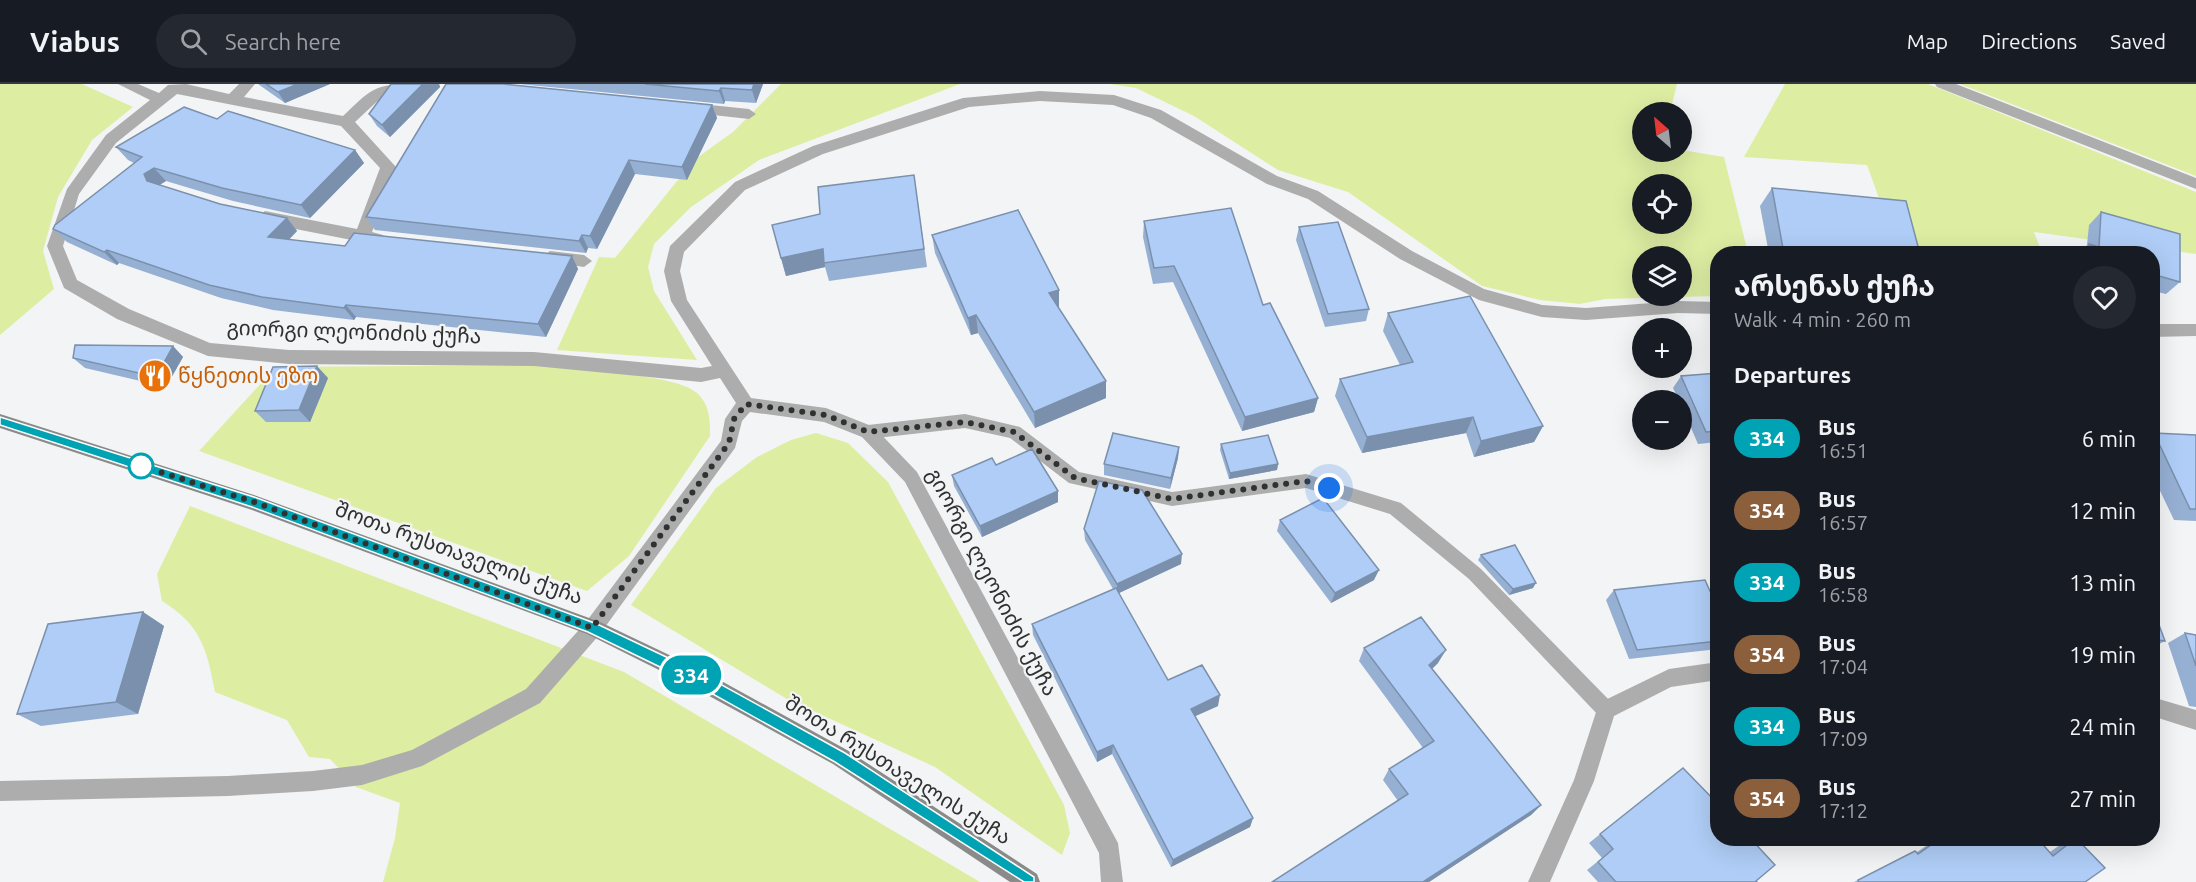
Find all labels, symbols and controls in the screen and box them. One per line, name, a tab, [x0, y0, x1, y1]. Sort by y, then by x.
search box	[156, 14, 576, 68]
icon: search	[177, 25, 210, 58]
text: Viabus	[30, 26, 120, 57]
text: Search here	[225, 29, 341, 54]
text: Map	[1907, 29, 1948, 53]
text: Directions	[1981, 29, 2077, 53]
text: Saved	[2110, 29, 2166, 53]
north arrow	[1632, 102, 1692, 162]
map controls	[1632, 102, 1692, 450]
button: locate	[1632, 174, 1692, 234]
button: layers	[1632, 246, 1692, 306]
button: heart	[2073, 266, 2136, 329]
text: არსენას ქუჩა	[1734, 270, 1935, 301]
text: Walk · 4 min · 260 m	[1734, 308, 1911, 331]
street label: გიორგი ლეონიძის ქუჩა	[226, 315, 482, 349]
button: +	[1632, 318, 1692, 378]
restaurant icon: წყნეთის ეზო	[137, 358, 173, 394]
text: Departures	[1734, 362, 1851, 387]
place label: წყნეთის ეზო	[178, 363, 318, 388]
button: −	[1632, 390, 1692, 450]
text: Bus	[1818, 414, 1856, 439]
text: 334	[1749, 426, 1785, 450]
text: 6 min	[2082, 426, 2136, 451]
text: 16:51	[1818, 439, 1868, 462]
unlabelled marker	[128, 453, 154, 479]
street label: გიორგი ლეონიძის ქუჩა	[921, 463, 1063, 701]
your location	[1314, 473, 1344, 503]
text: Bus	[1818, 486, 1856, 511]
street label: შოთა რუსთაველის ქუჩა	[332, 496, 586, 610]
text: 354	[1749, 498, 1785, 522]
text: 12 min	[2069, 498, 2136, 523]
text: 16:57	[1818, 511, 1868, 534]
text: Bus	[1818, 558, 1856, 583]
text: 334	[1749, 570, 1785, 594]
text: 13 min	[2069, 570, 2136, 595]
text: 16:58	[1818, 583, 1868, 606]
text: Bus	[1818, 630, 1856, 655]
text: 354	[1749, 642, 1785, 666]
text: 19 min	[2069, 642, 2136, 667]
text: 17:04	[1818, 655, 1868, 678]
line badge: 334	[656, 656, 726, 694]
text: 334	[673, 663, 709, 687]
street label: შოთა რუსთაველის ქუჩა	[780, 690, 1016, 850]
text: Bus	[1818, 702, 1856, 727]
text: 334	[1749, 714, 1785, 738]
text: 24 min	[2069, 714, 2136, 739]
text: 17:09	[1818, 727, 1868, 750]
text: Bus	[1818, 774, 1856, 799]
text: 354	[1749, 786, 1785, 810]
text: 27 min	[2069, 786, 2136, 811]
text: 17:12	[1818, 799, 1868, 822]

